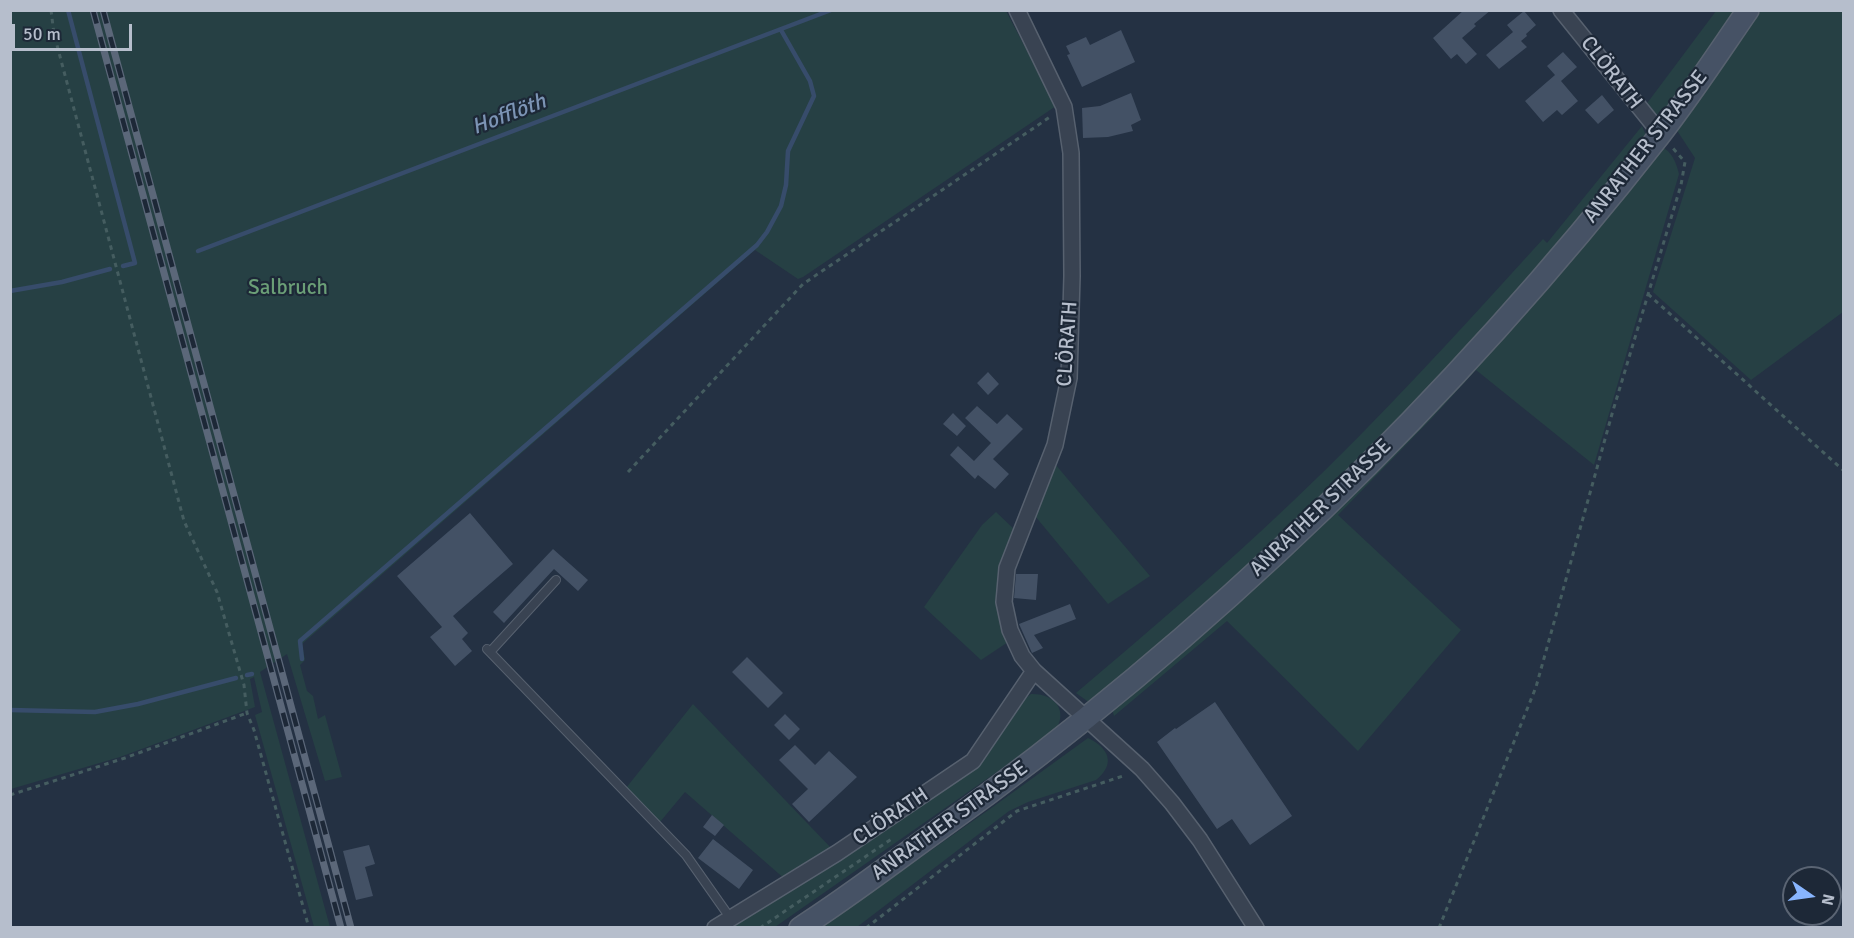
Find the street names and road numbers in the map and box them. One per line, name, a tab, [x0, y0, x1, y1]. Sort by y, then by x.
street label: CLÖRATH	[1575, 32, 1647, 114]
street label: ANRATHER STRASSE	[1578, 66, 1714, 228]
street label: CLÖRATH	[1052, 300, 1084, 388]
street label: ANRATHER STRASSE	[1245, 434, 1397, 582]
street label: ANRATHER STRASSE	[867, 756, 1033, 886]
street label: CLÖRATH	[848, 783, 934, 851]

